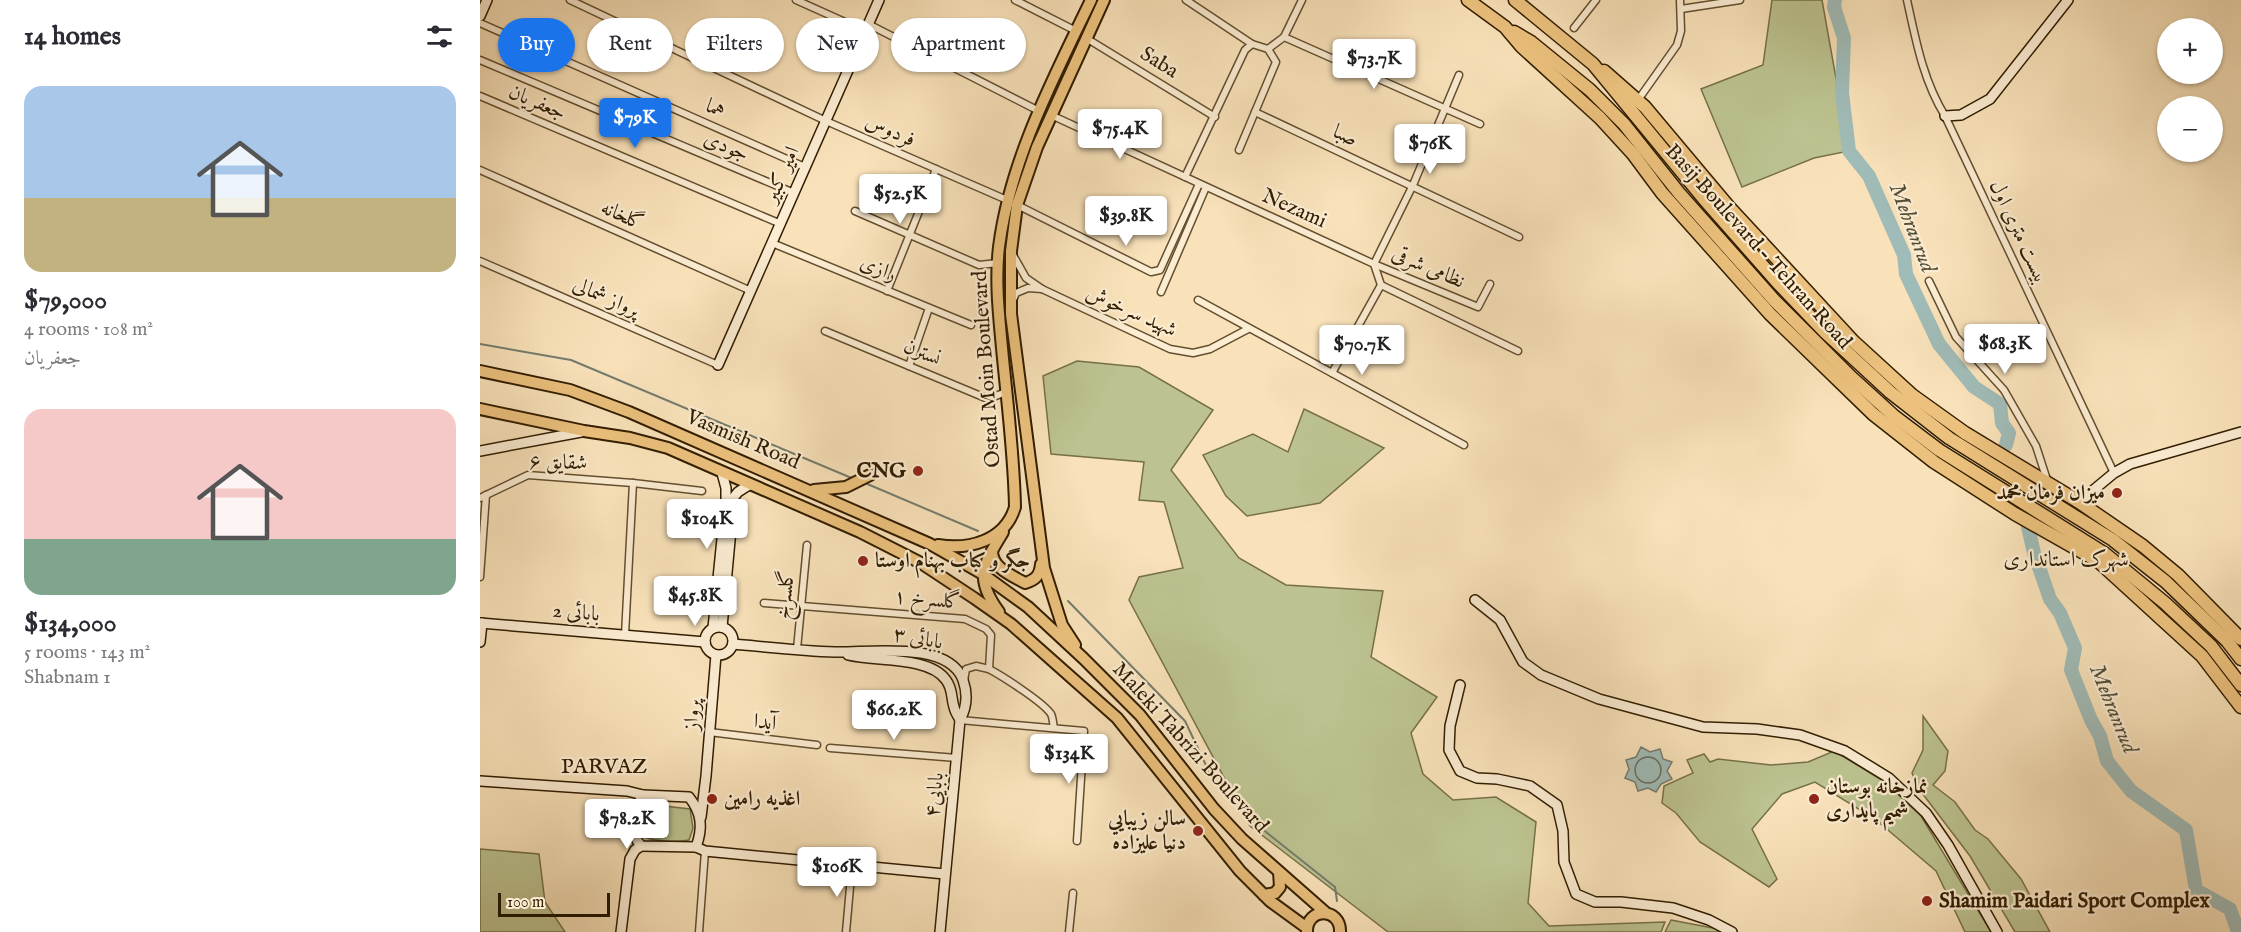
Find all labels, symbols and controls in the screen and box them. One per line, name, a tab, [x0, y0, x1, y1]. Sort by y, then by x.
chip: Buy	[498, 18, 575, 72]
chip: Rent	[587, 18, 673, 72]
chip: Filters	[685, 18, 784, 72]
chip: New	[796, 18, 879, 72]
chip: Apartment	[891, 18, 1026, 72]
map controls	[2157, 18, 2223, 162]
button: +	[2157, 18, 2223, 84]
text: 14 homes	[24, 20, 121, 53]
icon: filters	[423, 20, 456, 53]
pin: $73.7K	[1325, 39, 1423, 90]
street label: Saba	[1135, 41, 1184, 86]
text: $73.7K	[1347, 46, 1401, 71]
street label: جعفریان	[504, 79, 570, 127]
street label: هما	[701, 93, 729, 125]
button: −	[2157, 96, 2223, 162]
pin: $79K	[599, 98, 671, 149]
text: $79K	[613, 105, 657, 130]
street label: فردوس	[861, 108, 919, 154]
pin: $75.4K	[1071, 109, 1169, 160]
text: $75.4K	[1092, 116, 1148, 141]
street label: صبا	[1328, 119, 1362, 153]
pin: $76K	[1394, 124, 1466, 175]
icon: home	[186, 125, 294, 233]
street label: جودی	[699, 125, 753, 169]
text: $76K	[1408, 131, 1452, 156]
street label: Basij Boulevard - Tehran Road	[1659, 139, 1858, 356]
street label: امیر کبیر	[757, 142, 806, 209]
pin: $52.5K	[851, 174, 949, 225]
street label: بیست متری اول	[1982, 176, 2054, 288]
water label: Mehranrud	[1882, 179, 1942, 278]
text: $52.5K	[873, 181, 927, 206]
street label: Nezami	[1257, 183, 1331, 235]
street label: گلخانه	[596, 194, 648, 237]
pin: $39.8K	[1077, 196, 1175, 247]
text: $39.8K	[1099, 203, 1153, 228]
street label: نظامی شرقی	[1387, 241, 1469, 295]
street label: رازی	[856, 249, 900, 289]
street label: Ostad Moin Boulevard	[967, 269, 1007, 468]
street label: پرواز شمالی	[568, 271, 646, 326]
street label: شهید سرخوش	[1081, 280, 1181, 344]
text: $79,000	[24, 284, 107, 317]
text: 4 rooms · 108 m²	[24, 317, 153, 342]
pin: $68.3K	[1956, 324, 2054, 375]
pin: $70.7K	[1313, 325, 1411, 376]
text: $68.3K	[1978, 331, 2032, 356]
text: $70.7K	[1333, 332, 1391, 357]
street label: نسترن	[899, 333, 945, 373]
text: جعفریان	[24, 346, 81, 371]
street label: Vasmish Road	[681, 403, 805, 476]
icon: home	[186, 448, 294, 556]
street label: شقایق ۶	[529, 449, 587, 477]
place label: CNG	[856, 458, 906, 485]
marker: CNG	[911, 464, 925, 478]
place label: میزان فرمان محمد	[1996, 480, 2105, 507]
marker: میزان فرمان محمد	[2110, 486, 2124, 500]
pin: $104K	[665, 499, 749, 550]
text: $104K	[681, 506, 733, 531]
district label: شهرک استانداری	[2003, 546, 2129, 574]
place label: جگر و کباب بهنام اوستا	[875, 547, 1030, 579]
marker: جگر و کباب بهنام اوستا	[856, 554, 870, 568]
street label: گلسرخ	[769, 569, 806, 621]
pin: $45.8K	[646, 576, 744, 627]
text: $45.8K	[668, 583, 722, 608]
street label: گلسرخ ۱	[892, 583, 961, 620]
street label: بابائی 2	[551, 597, 601, 629]
text: $134,000	[24, 607, 116, 640]
street label: بابائی ۳	[891, 621, 945, 657]
text: 5 rooms · 143 m²	[24, 640, 150, 665]
street label: Maleki Tabrizi Boulevard	[1106, 657, 1275, 840]
water label: Mehranrud	[2082, 660, 2144, 759]
text: Shabnam 1	[24, 665, 111, 690]
pin: $66.2K	[845, 690, 943, 741]
street label: پرواز	[678, 696, 708, 734]
text: $66.2K	[866, 697, 922, 722]
street label: آیدا	[752, 707, 780, 738]
pin: $134K	[1027, 734, 1111, 785]
text: $134K	[1044, 741, 1094, 766]
district label: PARVAZ	[561, 753, 647, 781]
street label: بابایی۴	[919, 771, 951, 819]
place label: نمازخانه بوستان شمیم پایداری	[1826, 774, 1928, 831]
place label: اغذیه رامین	[724, 786, 800, 813]
marker: اغذیه رامین	[705, 792, 719, 806]
marker: نمازخانه بوستان شمیم پایداری	[1807, 792, 1821, 806]
pin: $78.2K	[578, 799, 676, 850]
text: $78.2K	[599, 806, 655, 831]
place label: سالن زيبايي دنيا عليزاده	[1107, 806, 1186, 857]
marker: سالن زيبايي دنيا عليزاده	[1191, 824, 1205, 838]
pin: $106K	[795, 847, 879, 898]
text: $106K	[811, 854, 863, 879]
place label: Shamim Paidari Sport Complex	[1939, 888, 2211, 915]
scale bar	[498, 890, 610, 918]
text: 100 m	[507, 893, 544, 913]
marker: Shamim Paidari Sport Complex	[1920, 894, 1934, 908]

